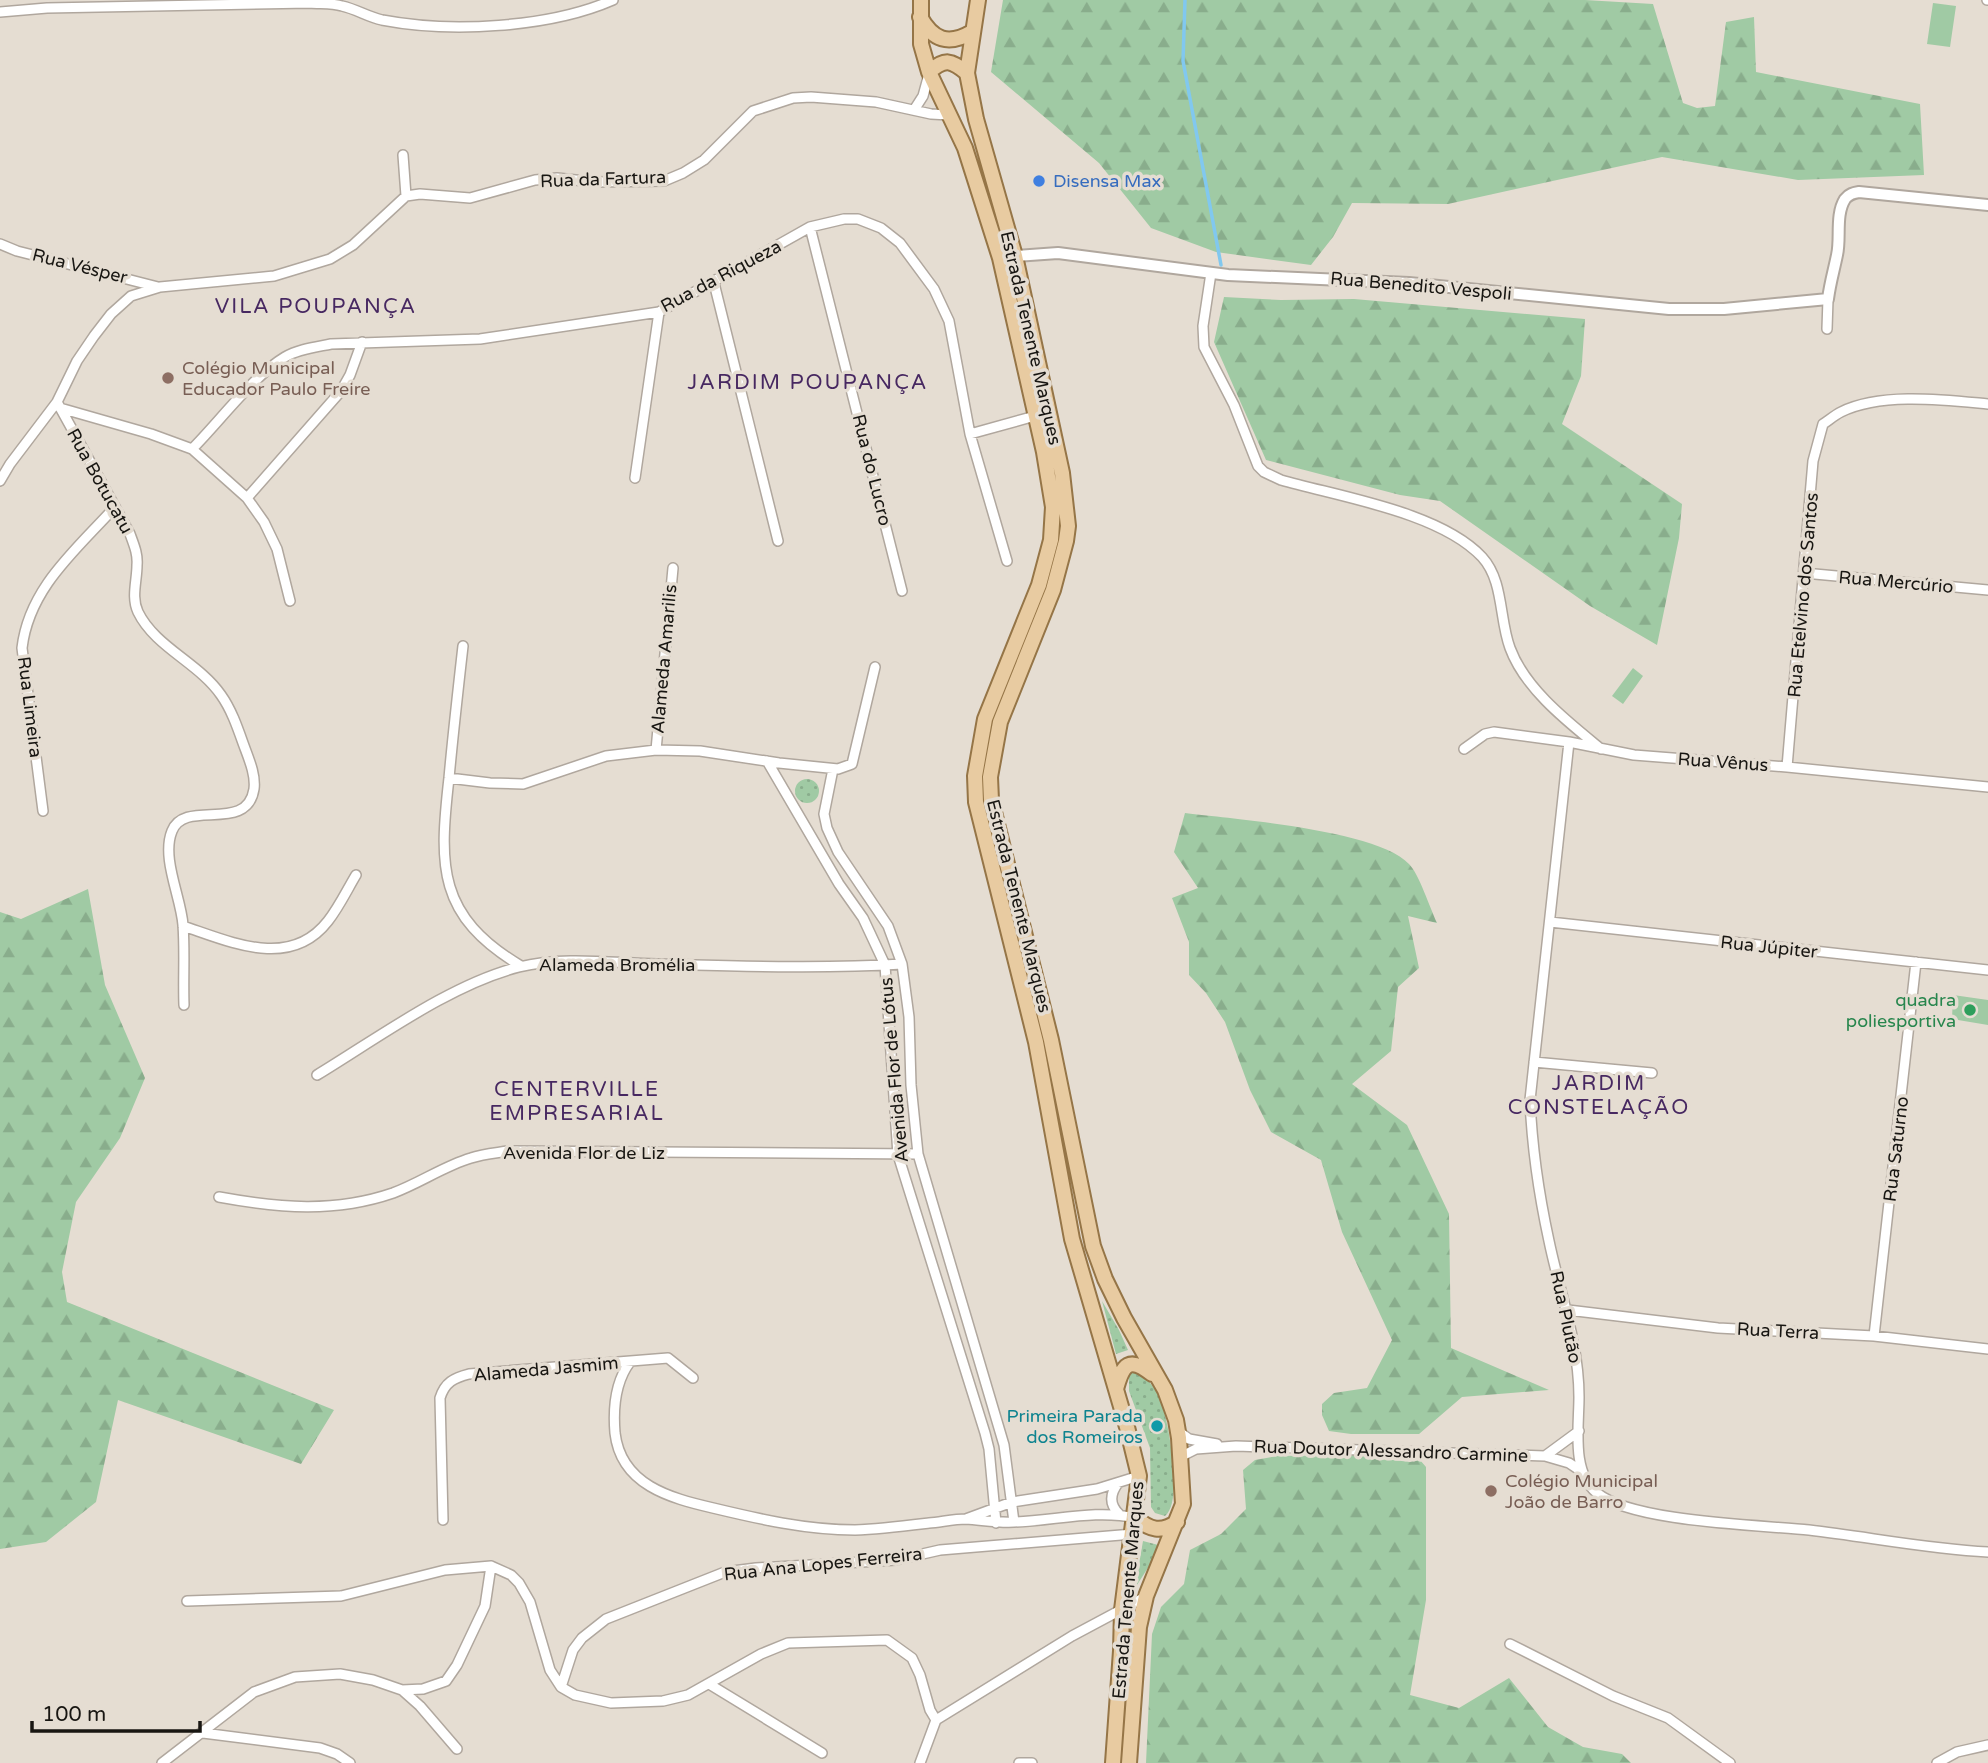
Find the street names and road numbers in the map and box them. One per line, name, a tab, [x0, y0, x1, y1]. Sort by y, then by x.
street label: Rua da Fartura	[540, 166, 666, 192]
street label: Estrada Tenente Marques	[996, 229, 1066, 447]
street label: Rua da Riqueza	[657, 235, 785, 317]
street label: Rua Vésper	[30, 244, 130, 288]
street label: Rua Benedito Vespoli	[1329, 267, 1513, 305]
street label: Rua do Lucro	[848, 412, 896, 528]
street label: Rua Botucatu	[62, 425, 138, 537]
street label: Rua Etelvino dos Santos	[1783, 492, 1823, 698]
street label: Rua Mercúrio	[1838, 566, 1954, 598]
street label: Alameda Amarilis	[647, 583, 681, 735]
street label: Rua Limeira	[13, 655, 47, 759]
street label: Rua Vênus	[1677, 748, 1769, 776]
street label: Estrada Tenente Marques	[982, 797, 1056, 1015]
street label: Rua Júpiter	[1719, 931, 1819, 963]
street label: Alameda Bromélia	[539, 954, 695, 976]
street label: Avenida Flor de Lótus	[875, 977, 913, 1163]
street label: Rua Saturno	[1879, 1095, 1913, 1203]
street label: Avenida Flor de Liz	[503, 1142, 665, 1164]
street label: Rua Plutão	[1545, 1269, 1587, 1365]
street label: Rua Terra	[1736, 1318, 1820, 1344]
street label: Alameda Jasmim	[473, 1352, 619, 1386]
street label: Rua Doutor Alessandro Carmine	[1253, 1435, 1529, 1467]
street label: Estrada Tenente Marques	[1108, 1480, 1148, 1700]
street label: Rua Ana Lopes Ferreira	[723, 1543, 923, 1585]

